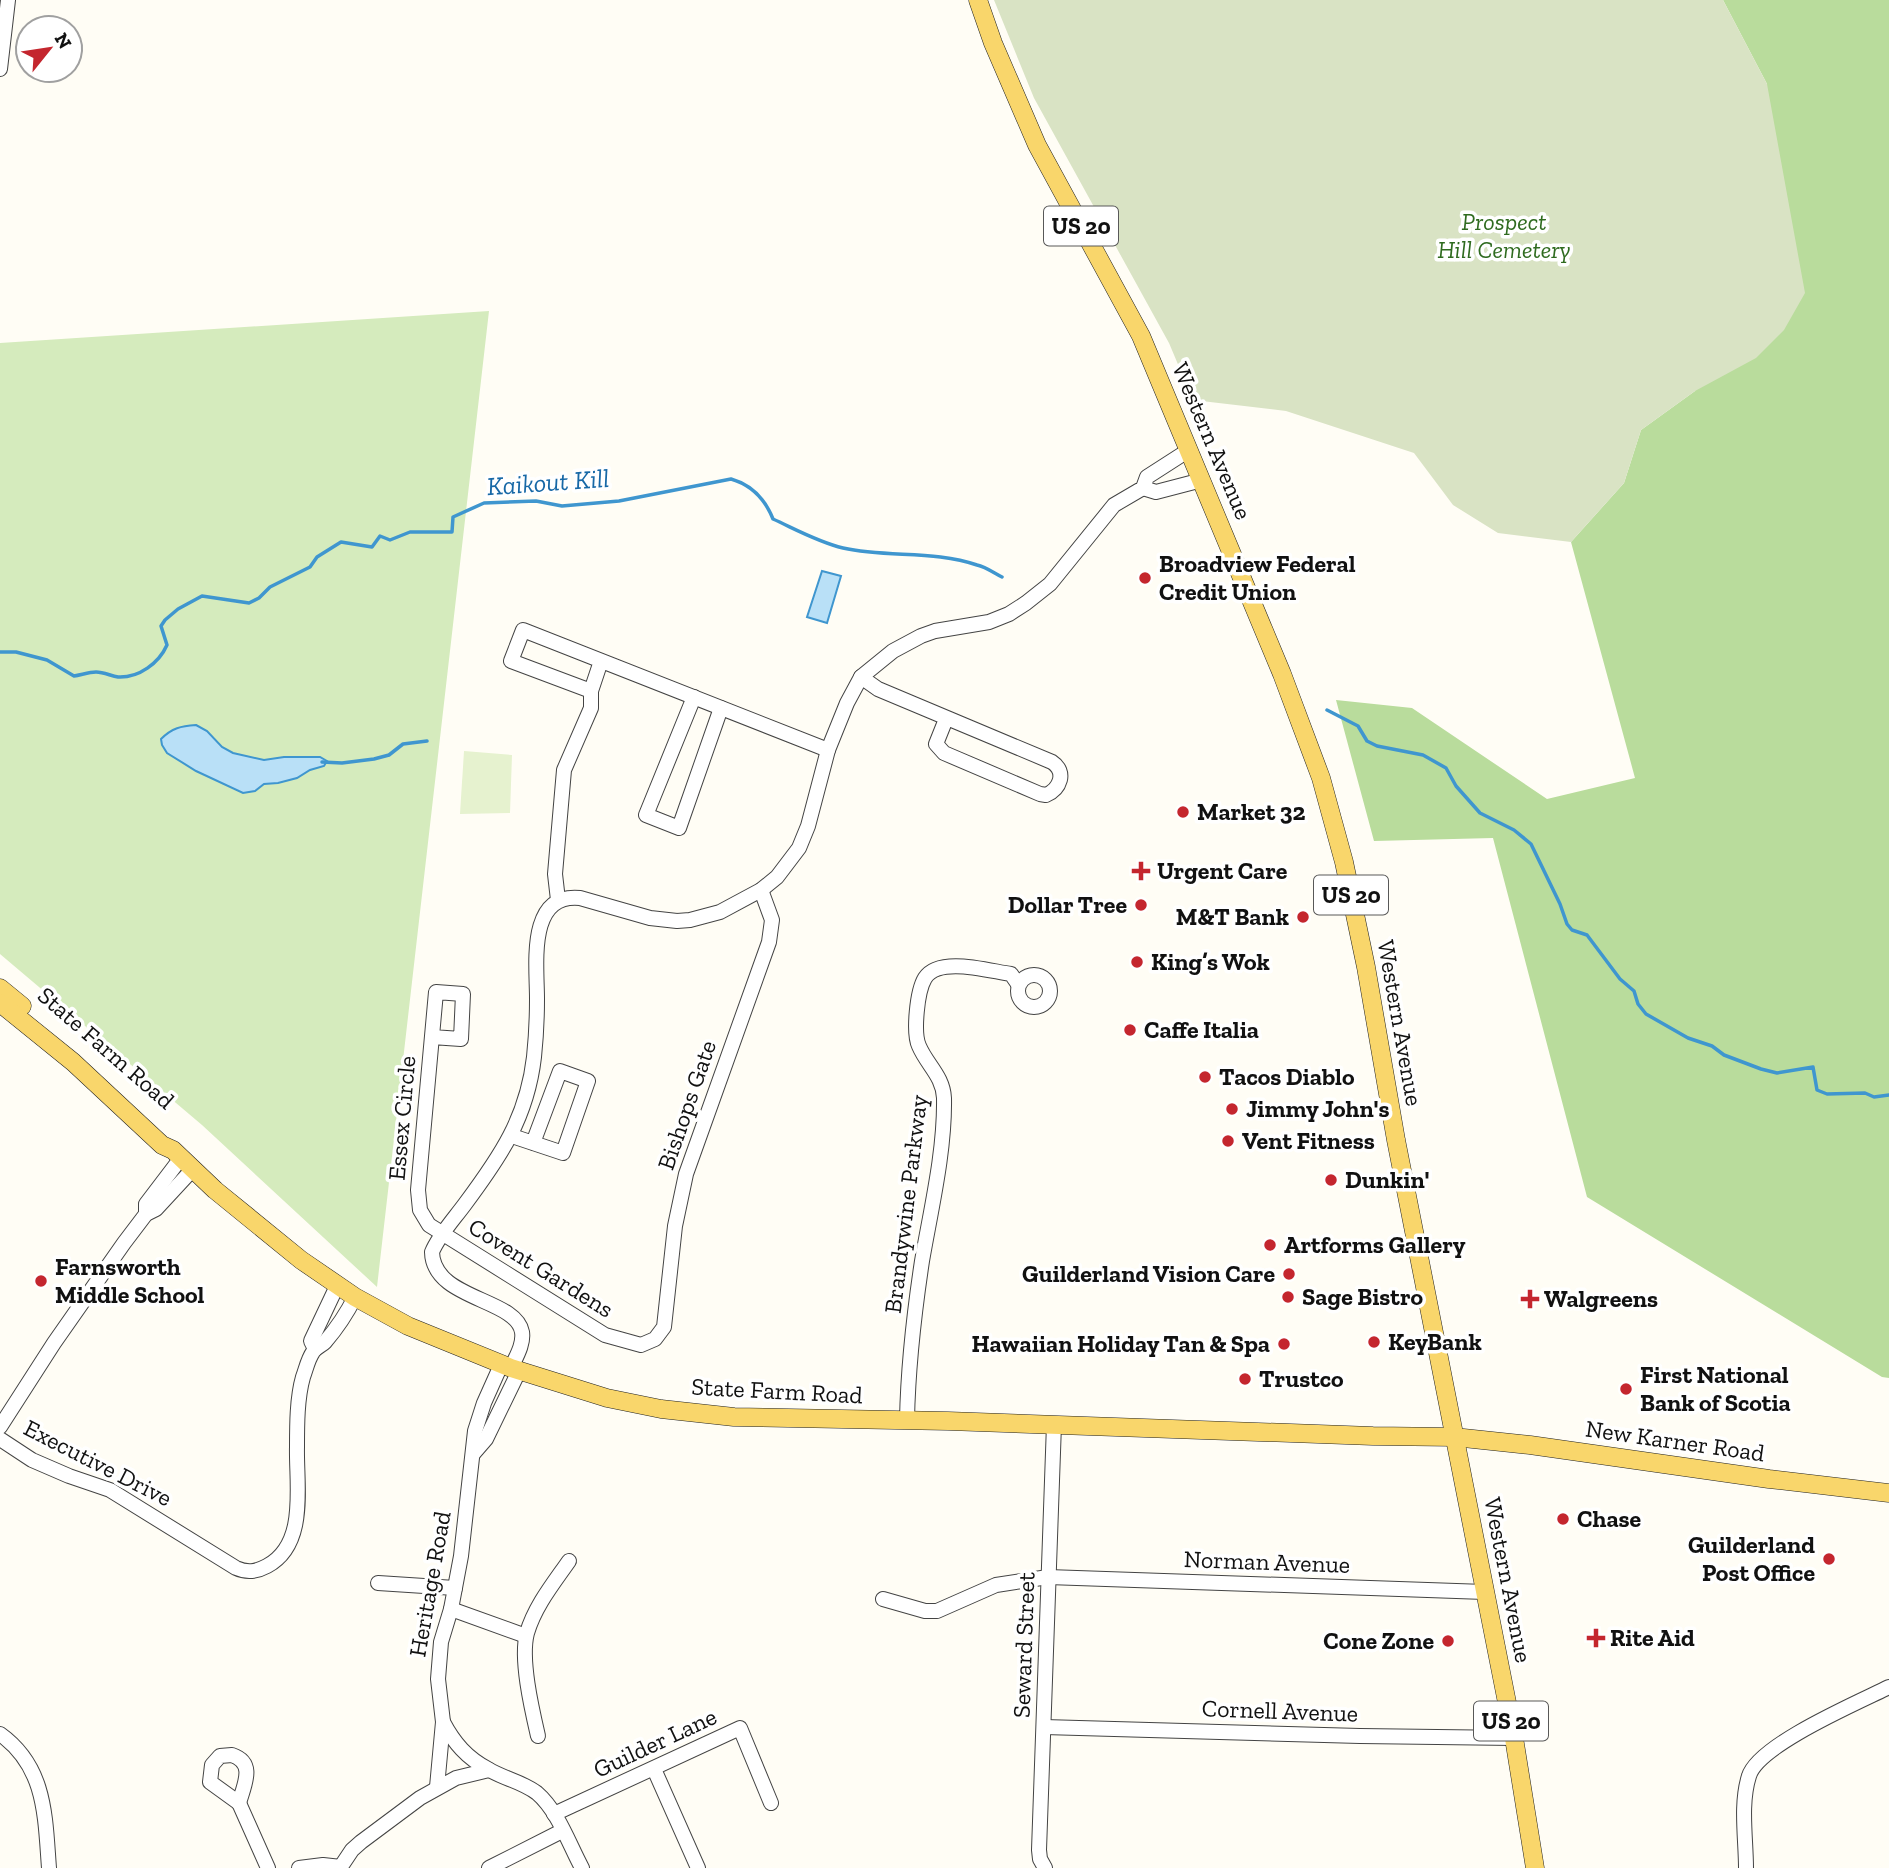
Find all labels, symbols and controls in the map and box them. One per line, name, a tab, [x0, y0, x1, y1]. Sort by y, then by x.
north arrow	[14, 14, 84, 84]
text: N	[50, 29, 77, 53]
road number: US 20	[1044, 206, 1118, 246]
park label: Prospect Hill Cemetery	[1437, 207, 1571, 264]
street label: Western Avenue	[1166, 358, 1259, 524]
water label: Kaikout Kill	[486, 462, 610, 502]
place label: Broadview Federal Credit Union	[1159, 549, 1356, 606]
marker: Broadview Federal Credit Union	[1137, 570, 1153, 586]
place label: Market 32	[1197, 797, 1306, 826]
marker: Market 32	[1175, 804, 1191, 820]
place label: Urgent Care	[1157, 856, 1288, 885]
marker: Urgent Care	[1131, 861, 1151, 881]
road number: US 20	[1314, 876, 1388, 914]
place label: Dollar Tree	[1008, 890, 1127, 919]
marker: Dollar Tree	[1133, 897, 1149, 913]
place label: M&T Bank	[1176, 902, 1289, 931]
marker: M&T Bank	[1295, 909, 1311, 925]
street label: Western Avenue	[1372, 938, 1429, 1108]
place label: King’s Wok	[1151, 947, 1270, 976]
marker: King’s Wok	[1129, 954, 1145, 970]
street label: State Farm Road	[32, 980, 181, 1115]
place label: Caffe Italia	[1144, 1015, 1259, 1044]
marker: Caffe Italia	[1122, 1022, 1138, 1038]
street label: Bishops Gate	[651, 1036, 722, 1173]
street label: Essex Circle	[382, 1054, 421, 1181]
place label: Tacos Diablo	[1219, 1062, 1355, 1091]
marker: Tacos Diablo	[1197, 1069, 1213, 1085]
street label: Brandywine Parkway	[878, 1092, 933, 1315]
place label: Jimmy John's	[1246, 1094, 1390, 1123]
marker: Jimmy John's	[1224, 1101, 1240, 1117]
place label: Vent Fitness	[1242, 1126, 1375, 1155]
marker: Vent Fitness	[1220, 1133, 1236, 1149]
place label: Dunkin'	[1345, 1165, 1429, 1194]
marker: Dunkin'	[1323, 1172, 1339, 1188]
street label: Covent Gardens	[463, 1211, 619, 1324]
place label: Artforms Gallery	[1284, 1230, 1466, 1259]
marker: Artforms Gallery	[1262, 1237, 1278, 1253]
place label: Farnsworth Middle School	[55, 1252, 205, 1309]
place label: Guilderland Vision Care	[1022, 1259, 1275, 1288]
marker: Guilderland Vision Care	[1281, 1266, 1297, 1282]
marker: Farnsworth Middle School	[33, 1273, 49, 1289]
place label: Sage Bistro	[1302, 1282, 1423, 1311]
place label: Walgreens	[1544, 1284, 1658, 1313]
marker: Sage Bistro	[1280, 1289, 1296, 1305]
marker: Walgreens	[1522, 1291, 1538, 1307]
place label: KeyBank	[1388, 1327, 1482, 1356]
place label: Hawaiian Holiday Tan & Spa	[971, 1329, 1270, 1358]
marker: KeyBank	[1366, 1334, 1382, 1350]
marker: Hawaiian Holiday Tan & Spa	[1276, 1336, 1292, 1352]
place label: First National Bank of Scotia	[1640, 1360, 1791, 1417]
place label: Trustco	[1259, 1364, 1344, 1393]
marker: Trustco	[1237, 1371, 1253, 1387]
street label: State Farm Road	[691, 1372, 863, 1409]
marker: First National Bank of Scotia	[1618, 1381, 1634, 1397]
street label: Executive Drive	[19, 1413, 177, 1512]
street label: New Karner Road	[1584, 1414, 1766, 1467]
street label: Western Avenue	[1478, 1495, 1539, 1665]
place label: Chase	[1577, 1504, 1642, 1533]
street label: Heritage Road	[402, 1509, 457, 1659]
marker: Chase	[1555, 1511, 1571, 1527]
place label: Guilderland Post Office	[1688, 1530, 1815, 1587]
street label: Norman Avenue	[1183, 1544, 1351, 1579]
marker: Guilderland Post Office	[1821, 1551, 1837, 1567]
street label: Seward Street	[1006, 1572, 1041, 1718]
place label: Rite Aid	[1610, 1623, 1695, 1652]
place label: Cone Zone	[1323, 1626, 1434, 1655]
marker: Rite Aid	[1588, 1630, 1604, 1646]
marker: Cone Zone	[1440, 1633, 1456, 1649]
street label: Cornell Avenue	[1201, 1693, 1359, 1728]
street label: Guilder Lane	[589, 1701, 721, 1784]
road number: US 20	[1474, 1702, 1548, 1740]

